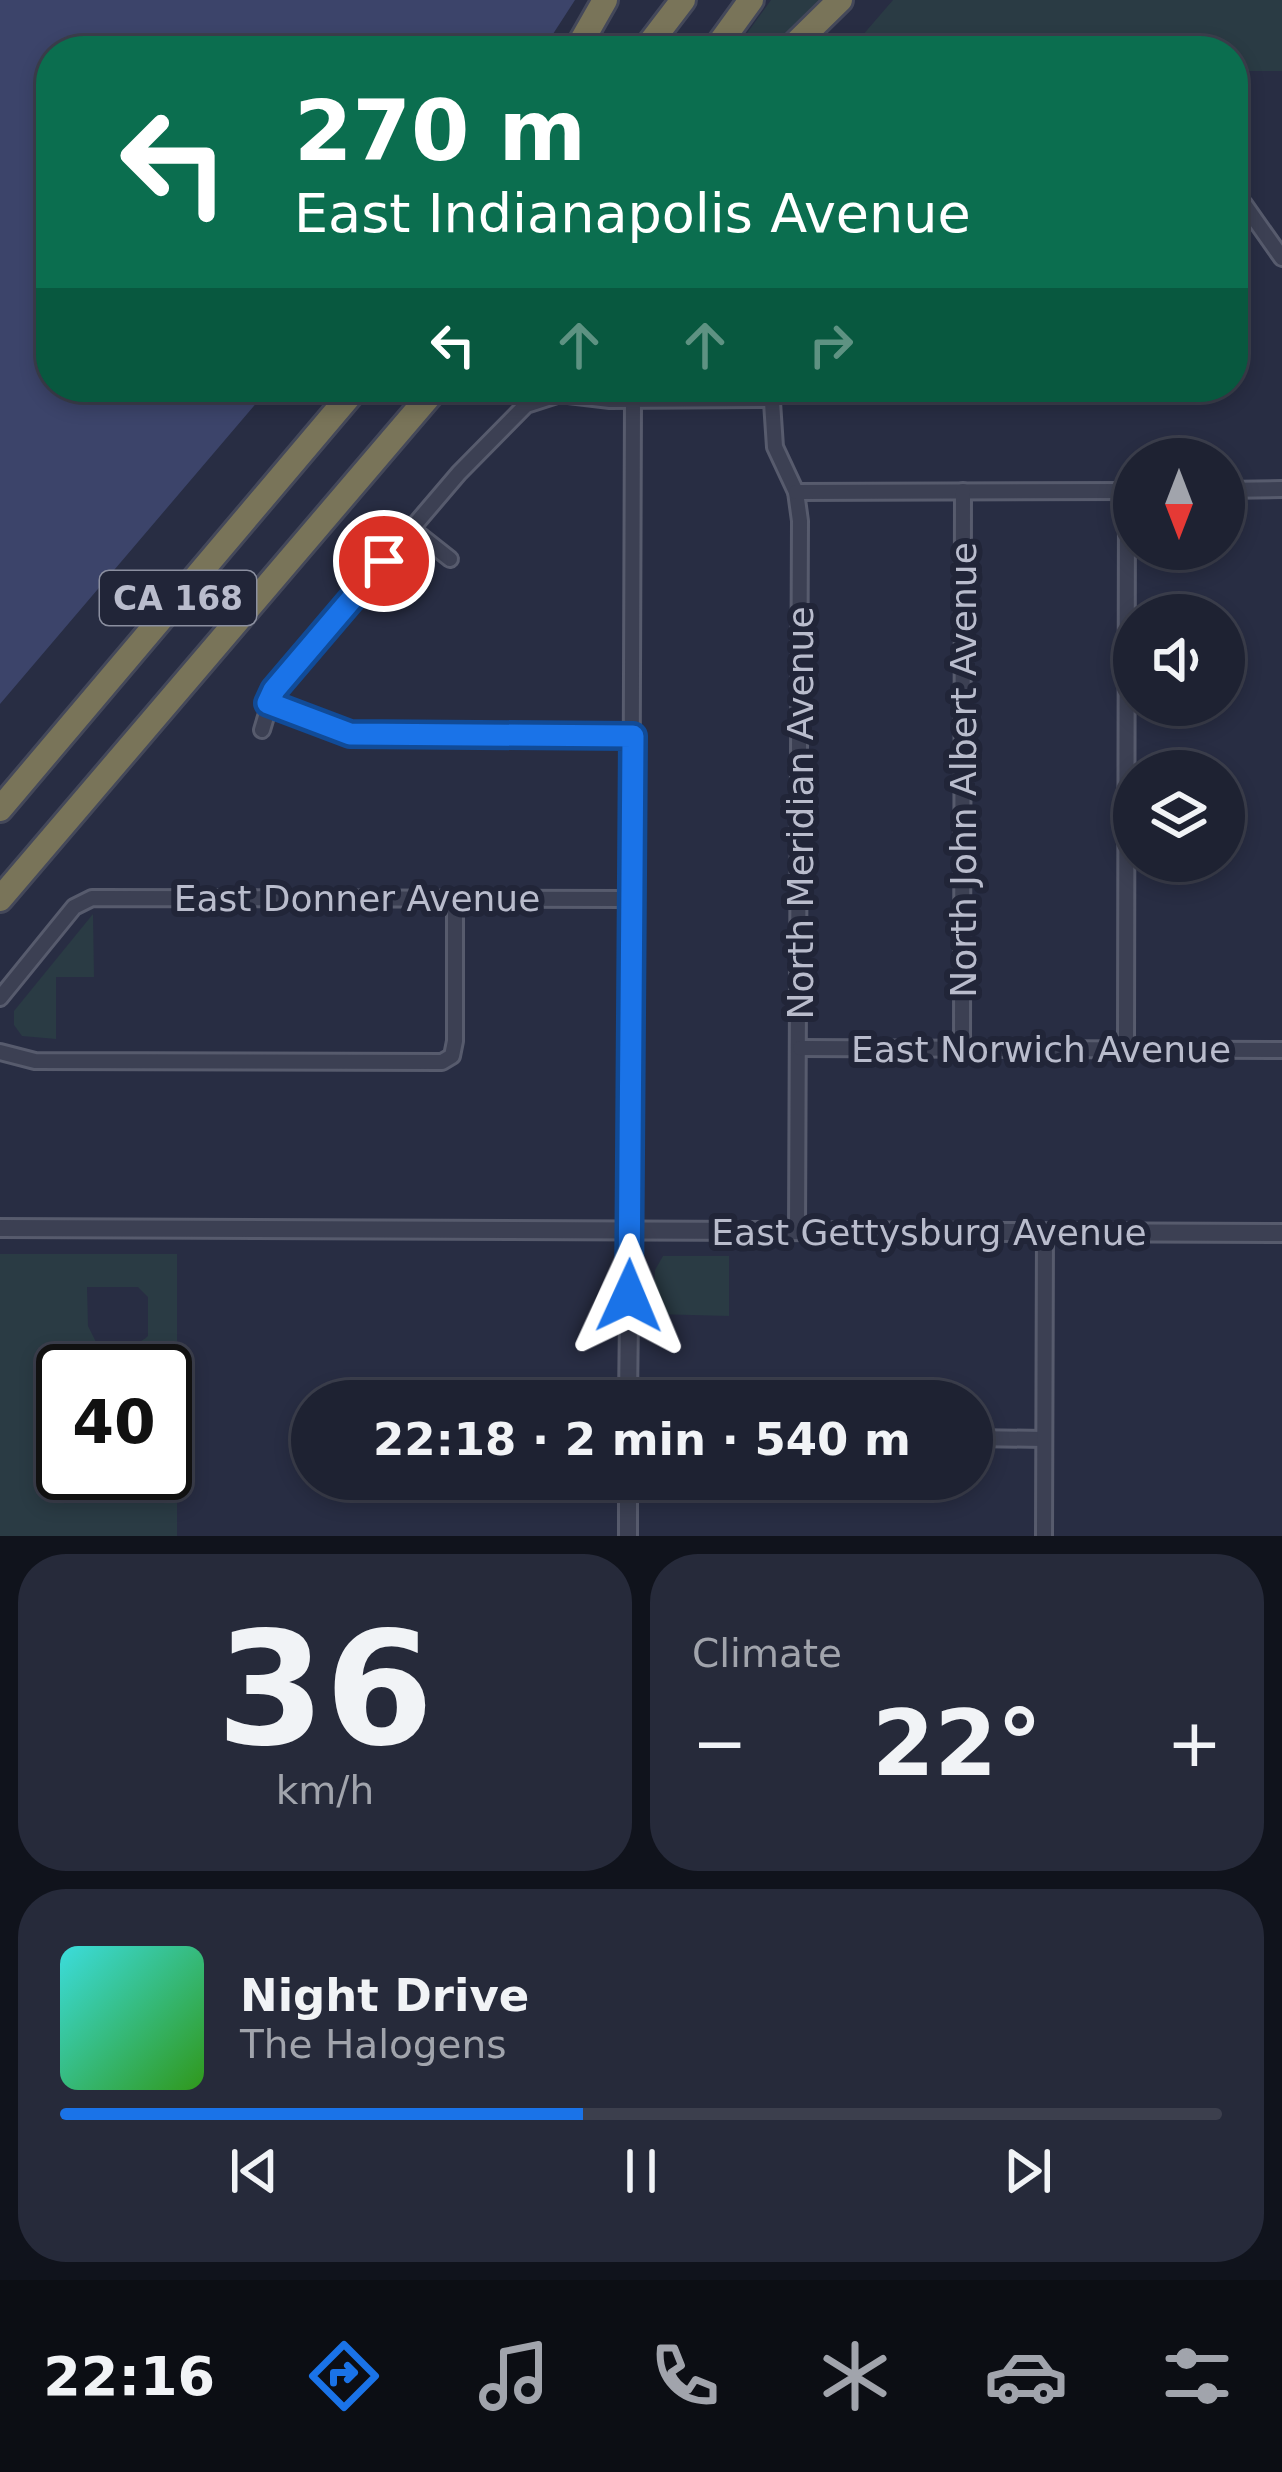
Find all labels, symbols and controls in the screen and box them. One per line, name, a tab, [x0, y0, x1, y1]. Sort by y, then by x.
text: 270 m	[294, 82, 586, 180]
icon: left	[96, 84, 252, 240]
text: East Indianapolis Avenue	[294, 182, 971, 245]
icon: left	[420, 312, 486, 378]
icon: ahead	[546, 312, 612, 378]
icon: ahead	[672, 312, 738, 378]
icon: right	[798, 312, 864, 378]
north arrow	[1113, 438, 1245, 570]
map controls	[1113, 438, 1245, 882]
pin	[333, 510, 435, 612]
icon: arrive	[351, 528, 417, 594]
street label: North John Albert Avenue	[943, 542, 984, 998]
road number: CA 168	[100, 571, 256, 625]
button: sound	[1113, 594, 1245, 726]
street label: North Meridian Avenue	[780, 606, 821, 1020]
button: layers	[1113, 750, 1245, 882]
street label: East Donner Avenue	[174, 878, 540, 919]
street label: East Norwich Avenue	[851, 1029, 1231, 1070]
street label: East Gettysburg Avenue	[711, 1212, 1147, 1253]
position arrow	[566, 1233, 692, 1359]
speed limit sign: 40	[36, 1344, 192, 1500]
text: 22:18 · 2 min · 540 m	[373, 1413, 911, 1466]
text: 36	[216, 1599, 434, 1781]
text: Climate	[692, 1631, 842, 1676]
text: 22°	[872, 1691, 1042, 1796]
text: −	[692, 1705, 747, 1782]
text: +	[1167, 1705, 1222, 1782]
text: km/h	[276, 1768, 374, 1813]
text: Night Drive	[240, 1969, 529, 2022]
text: The Halogens	[240, 2022, 507, 2067]
icon: previous	[221, 2138, 287, 2204]
icon: pause	[608, 2138, 674, 2204]
icon: next	[995, 2138, 1061, 2204]
icon: directions	[302, 2334, 386, 2418]
icon: music	[472, 2334, 556, 2418]
icon: phone	[643, 2334, 727, 2418]
icon: climate	[813, 2334, 897, 2418]
icon: car	[984, 2334, 1068, 2418]
icon: filters	[1155, 2334, 1239, 2418]
text: 22:16	[43, 2345, 215, 2408]

